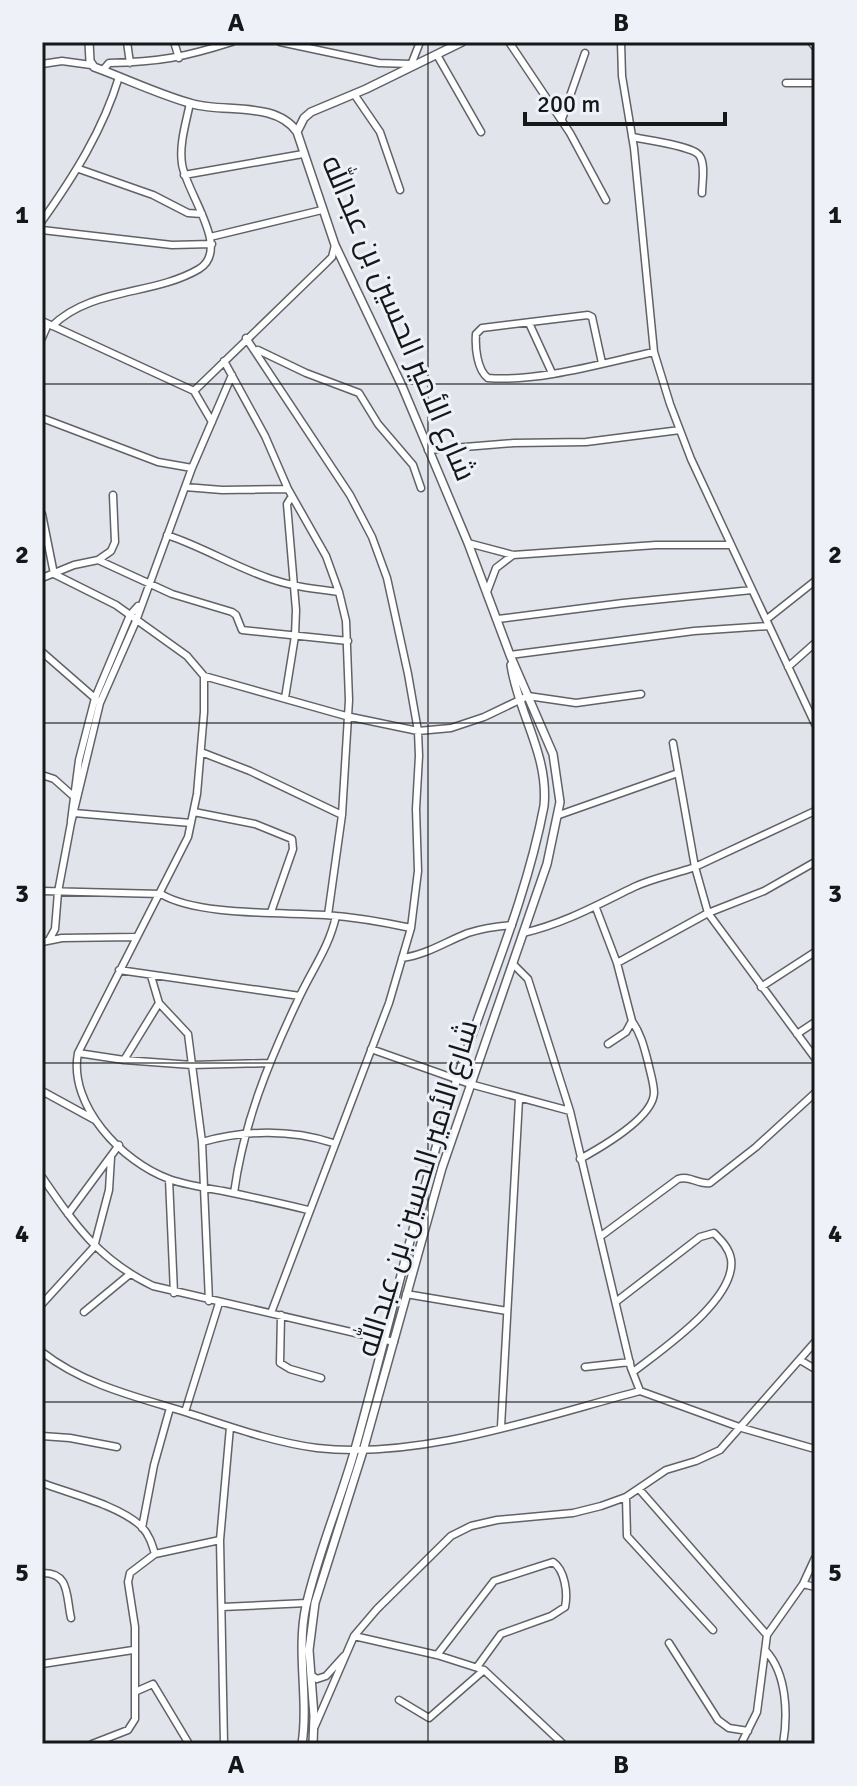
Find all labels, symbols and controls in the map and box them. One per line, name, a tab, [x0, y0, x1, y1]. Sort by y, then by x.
text: A	[228, 7, 245, 39]
text: B	[613, 7, 629, 39]
scale bar	[525, 76, 725, 126]
text: 200 m	[537, 89, 600, 119]
street label: شارع الأمير الحسين بن عبدالله	[312, 149, 486, 487]
text: 1	[15, 199, 29, 231]
text: 1	[828, 199, 842, 231]
text: 2	[15, 539, 29, 571]
text: 2	[828, 539, 842, 571]
text: 3	[15, 878, 29, 910]
text: 3	[828, 878, 842, 910]
street label: شارع الأمير الحسين بن عبدالله	[347, 1015, 487, 1361]
text: 4	[15, 1218, 29, 1250]
text: 4	[828, 1218, 842, 1250]
text: 5	[15, 1557, 29, 1589]
text: 5	[828, 1557, 842, 1589]
text: A	[228, 1749, 245, 1781]
text: B	[613, 1749, 629, 1781]

